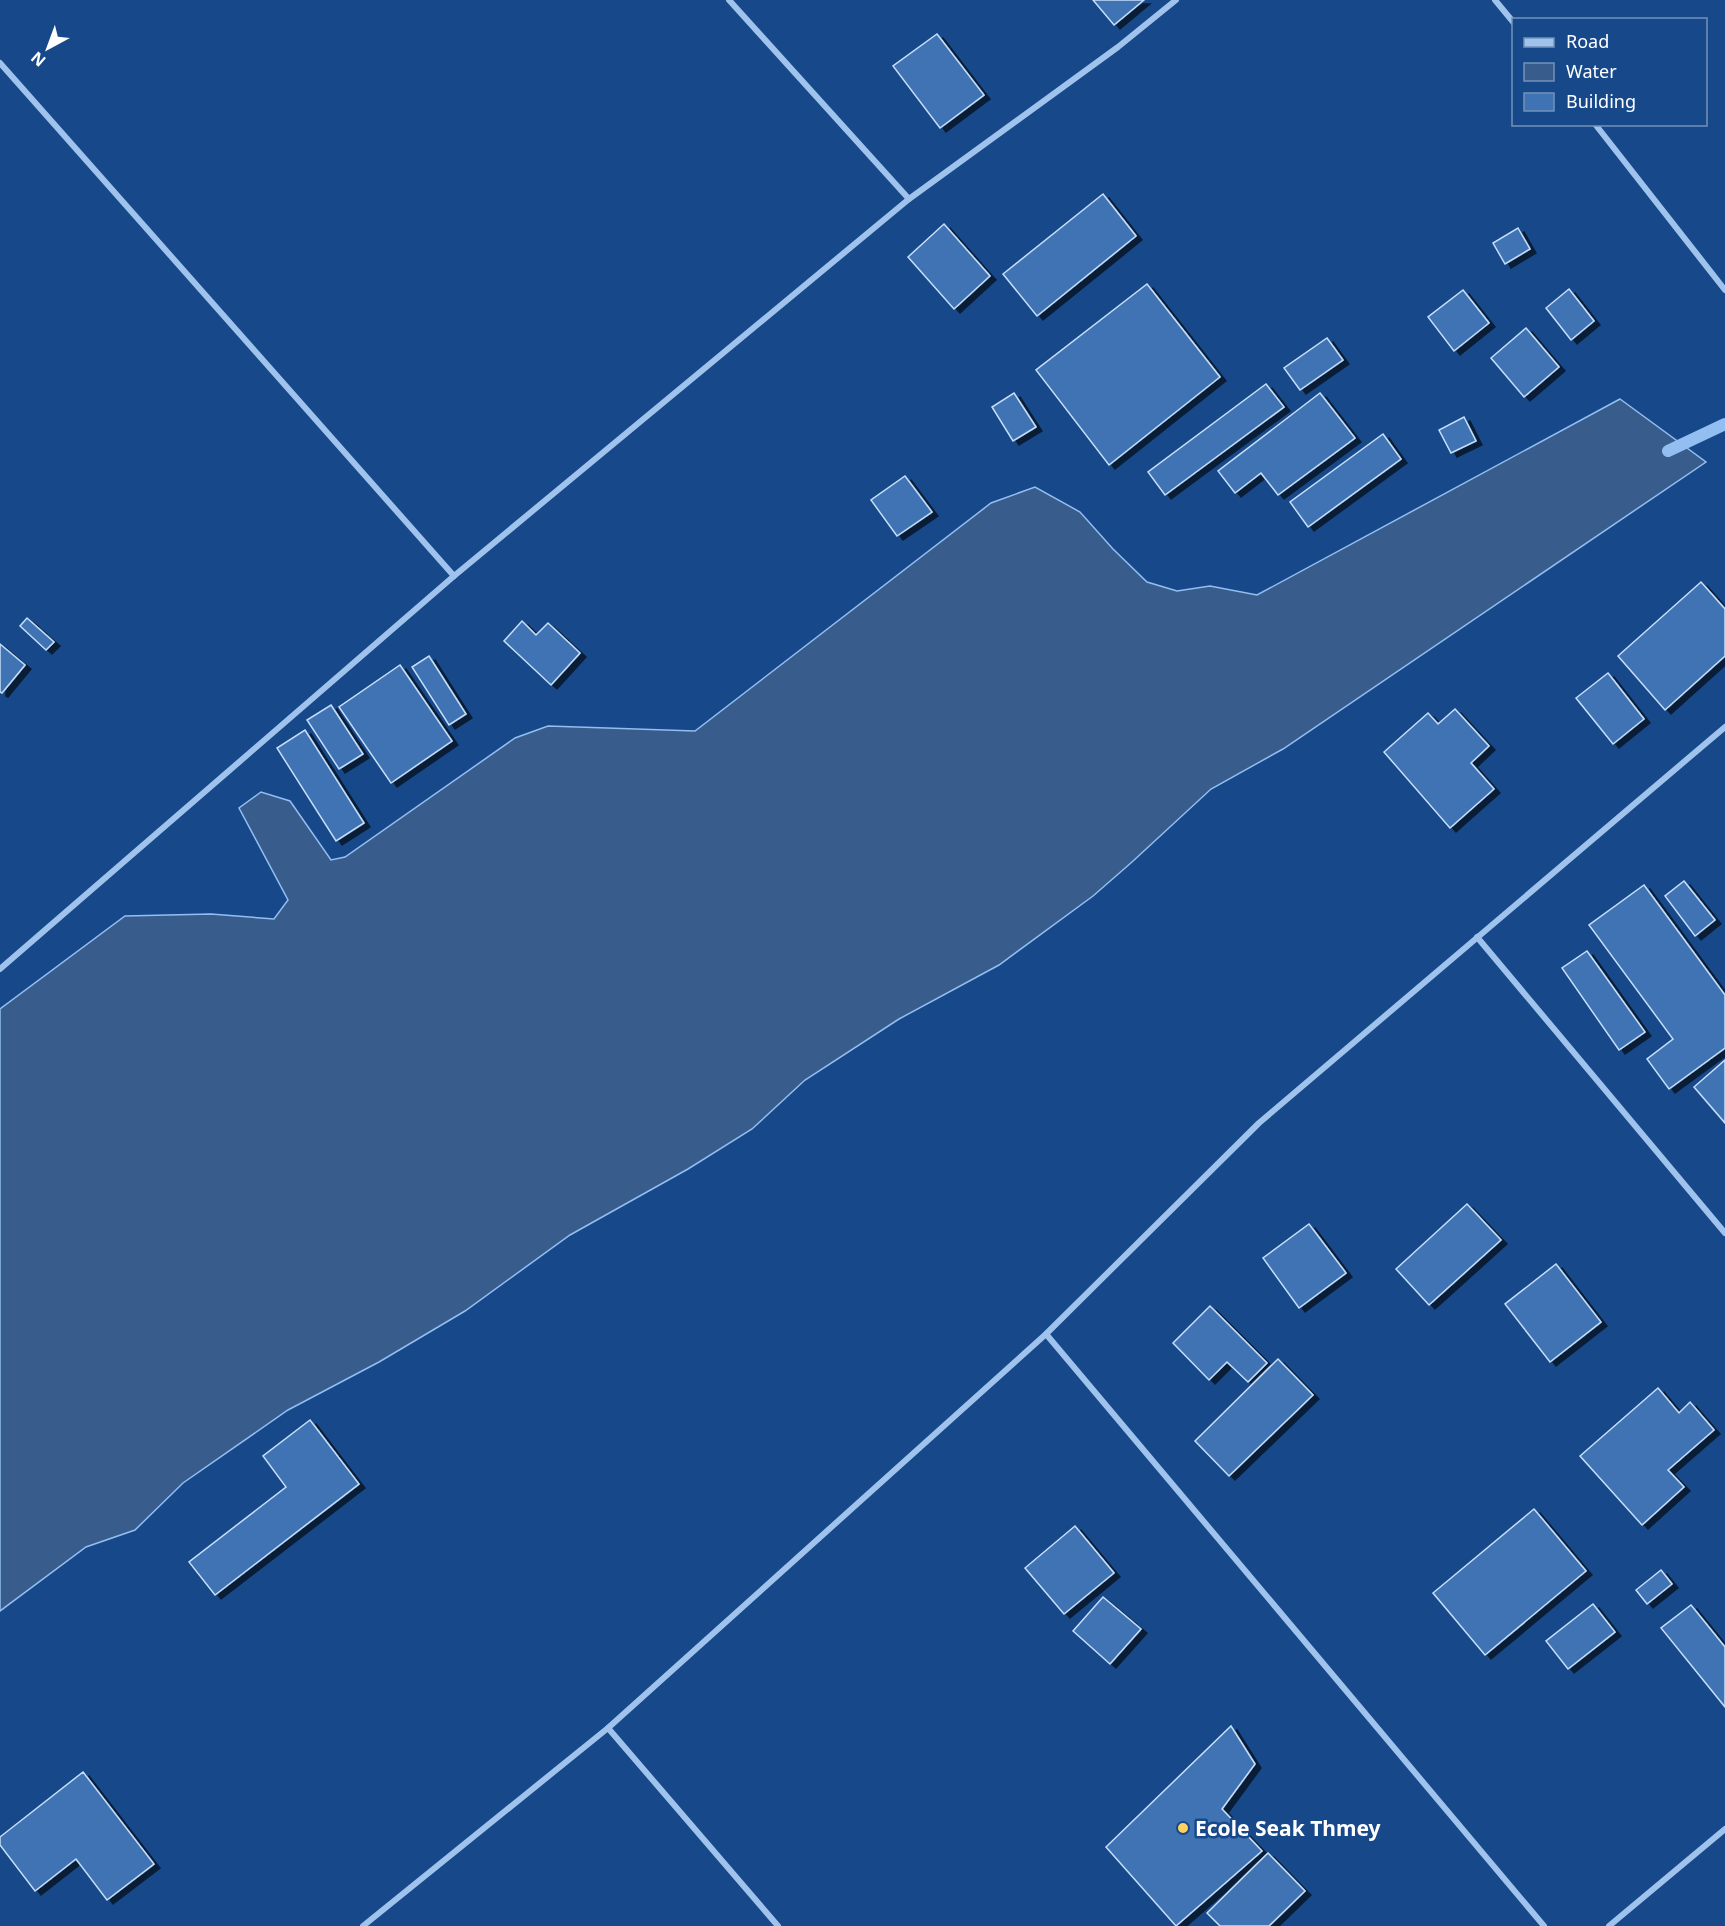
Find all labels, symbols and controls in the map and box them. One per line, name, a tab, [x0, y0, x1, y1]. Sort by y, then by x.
north arrow	[18, 18, 78, 78]
legend	[1512, 18, 1707, 126]
text: Road	[1566, 29, 1609, 53]
text: N	[26, 47, 50, 72]
text: Water	[1566, 59, 1617, 83]
text: Building	[1566, 89, 1636, 113]
place label: Ecole Seak Thmey	[1195, 1814, 1381, 1842]
marker: Ecole Seak Thmey	[1176, 1821, 1190, 1835]

